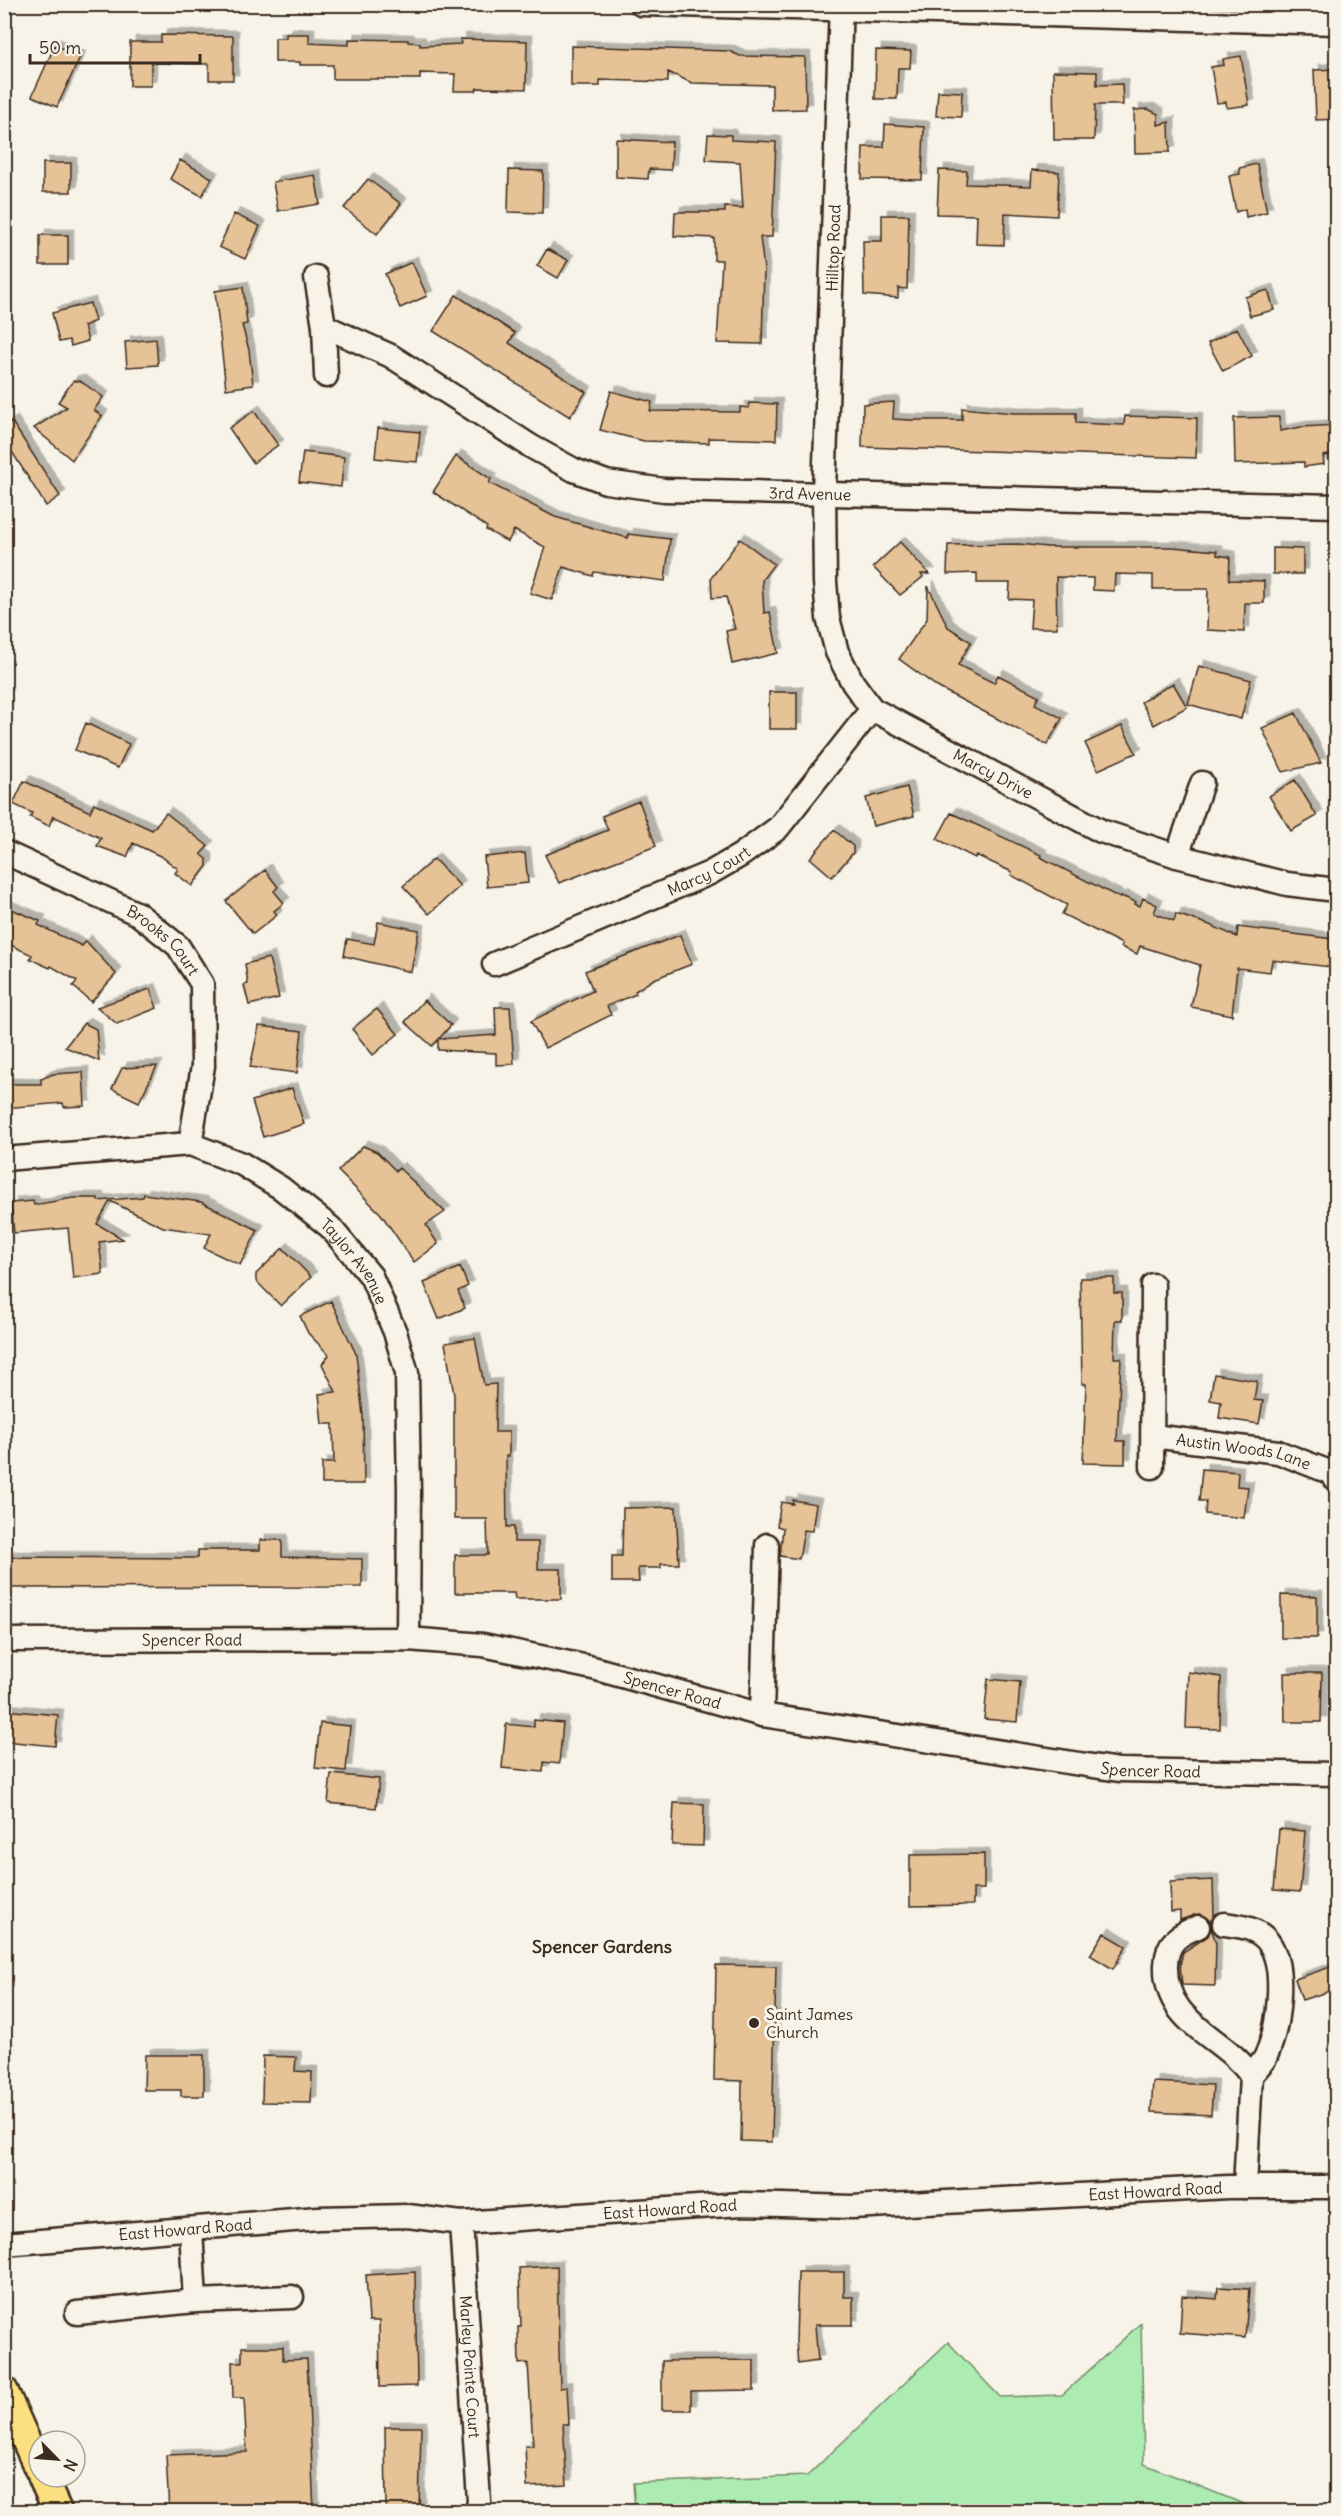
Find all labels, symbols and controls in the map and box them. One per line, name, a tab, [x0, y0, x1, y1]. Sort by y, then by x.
scale bar	[30, 27, 200, 65]
text: 50 m	[39, 36, 81, 59]
street label: Hilltop Road	[821, 204, 845, 292]
street label: 3rd Avenue	[769, 483, 852, 504]
street label: Marcy Drive	[950, 744, 1036, 803]
street label: Marcy Court	[664, 841, 755, 900]
street label: Brooks Court	[124, 900, 204, 979]
street label: Taylor Avenue	[317, 1214, 392, 1307]
street label: Austin Woods Lane	[1175, 1429, 1314, 1474]
street label: Spencer Road	[142, 1629, 242, 1650]
street label: Spencer Road	[621, 1667, 723, 1713]
street label: Spencer Road	[1099, 1757, 1201, 1782]
district label: Spencer Gardens	[532, 1935, 672, 1958]
place label: Saint James Church	[766, 2004, 853, 2042]
marker: Saint James Church	[747, 2016, 761, 2030]
street label: East Howard Road	[1088, 2177, 1223, 2204]
street label: East Howard Road	[602, 2194, 738, 2223]
street label: East Howard Road	[118, 2213, 253, 2244]
street label: Marley Pointe Court	[456, 2295, 485, 2439]
north arrow	[27, 2429, 87, 2489]
text: N	[59, 2456, 82, 2475]

